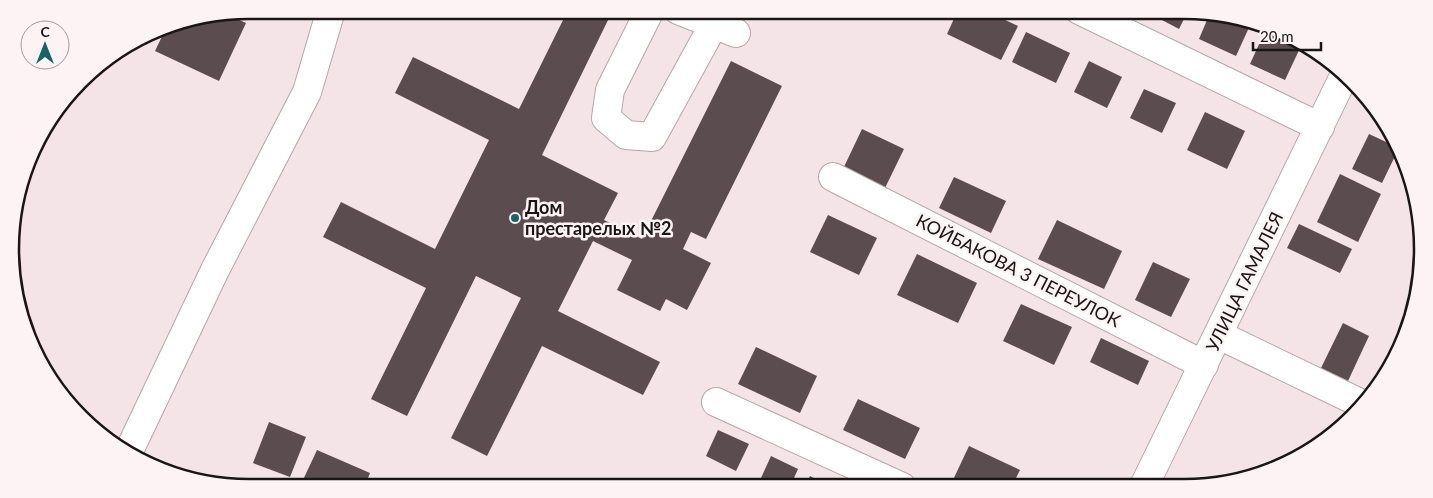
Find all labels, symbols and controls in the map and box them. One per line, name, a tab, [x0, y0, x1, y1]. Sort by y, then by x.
north arrow	[20, 20, 70, 70]
scale bar	[1253, 20, 1320, 52]
text: С	[40, 23, 50, 40]
text: 20 m	[1260, 27, 1294, 45]
place label: Дом престарелых №2	[525, 196, 671, 239]
street label: УЛИЦА ГАМАЛЕЯ	[1201, 208, 1287, 355]
street label: КОЙБАКОВА 3 ПЕРЕУЛОК	[913, 209, 1124, 331]
marker: Дом престарелых №2	[509, 212, 521, 224]

